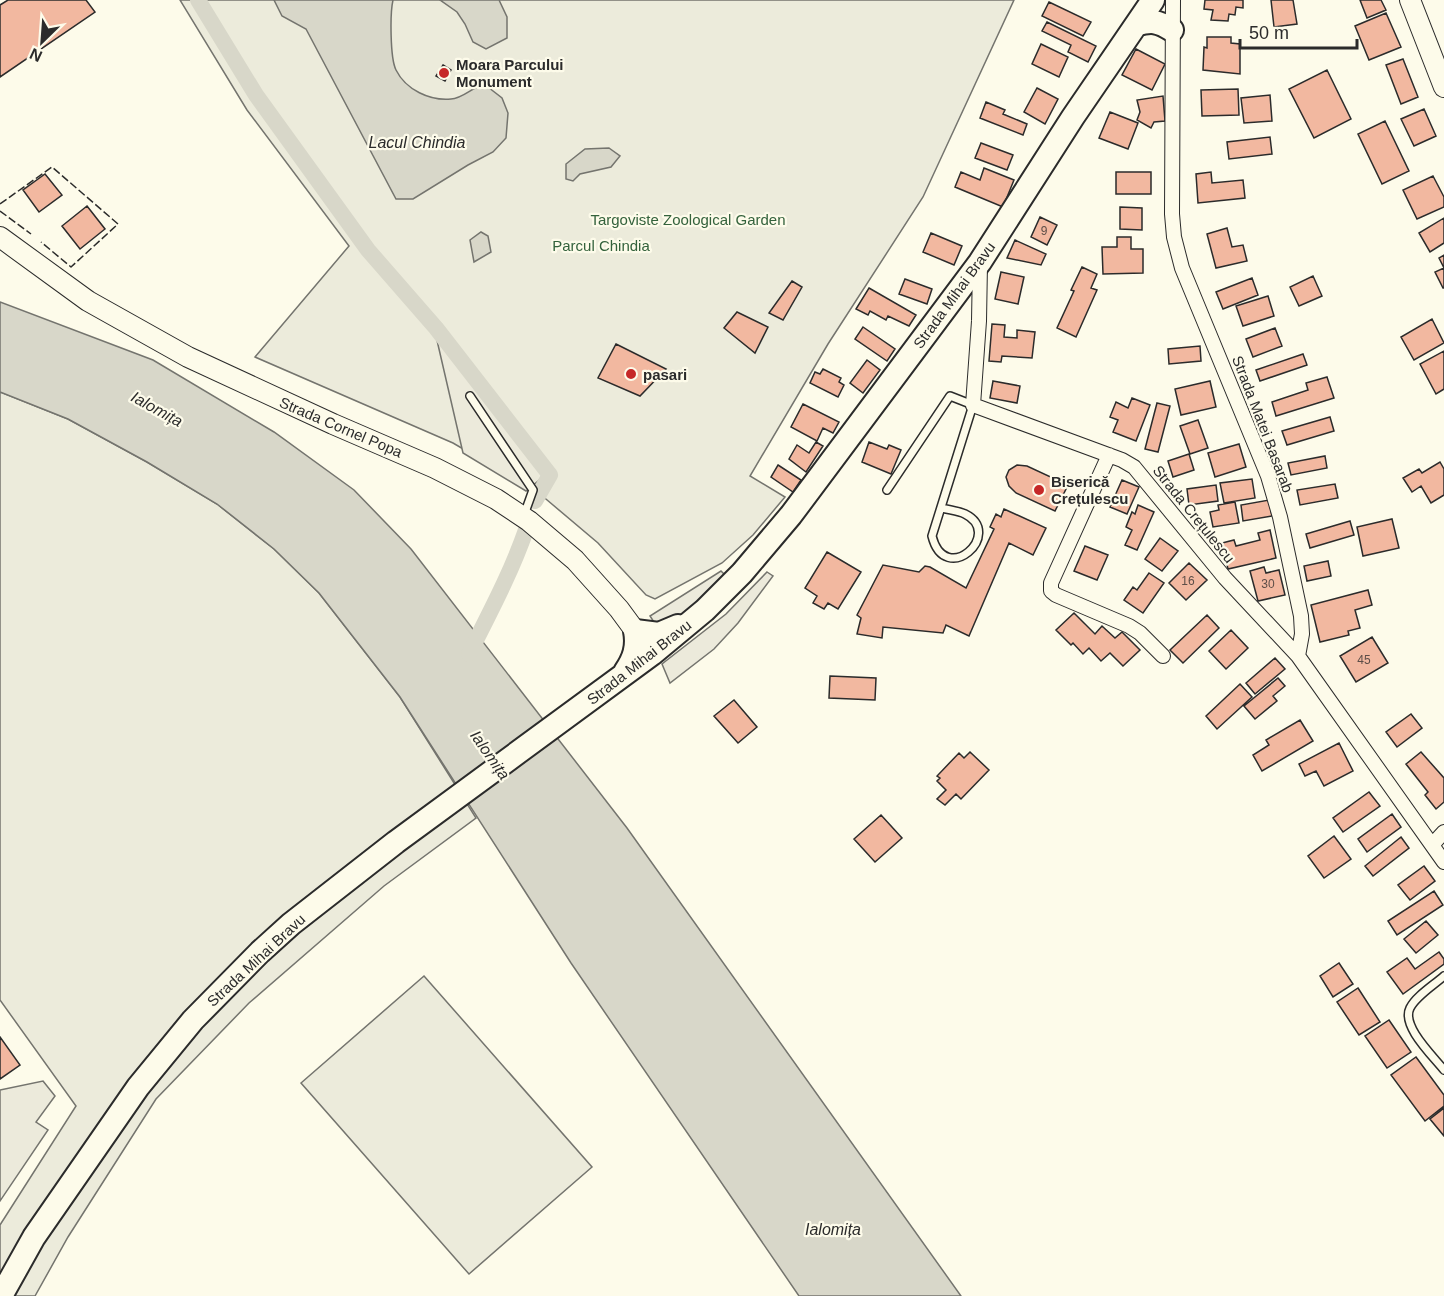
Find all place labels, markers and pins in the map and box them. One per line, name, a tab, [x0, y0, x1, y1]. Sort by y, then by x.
place label: Moara Parcului Monument	[456, 56, 564, 90]
marker: Moara Parcului Monument	[437, 66, 451, 80]
place label: pasari	[643, 366, 687, 383]
marker: pasari	[624, 367, 638, 381]
place label: Biserică Crețulescu	[1051, 473, 1129, 507]
marker: Biserică Crețulescu	[1032, 483, 1046, 497]

